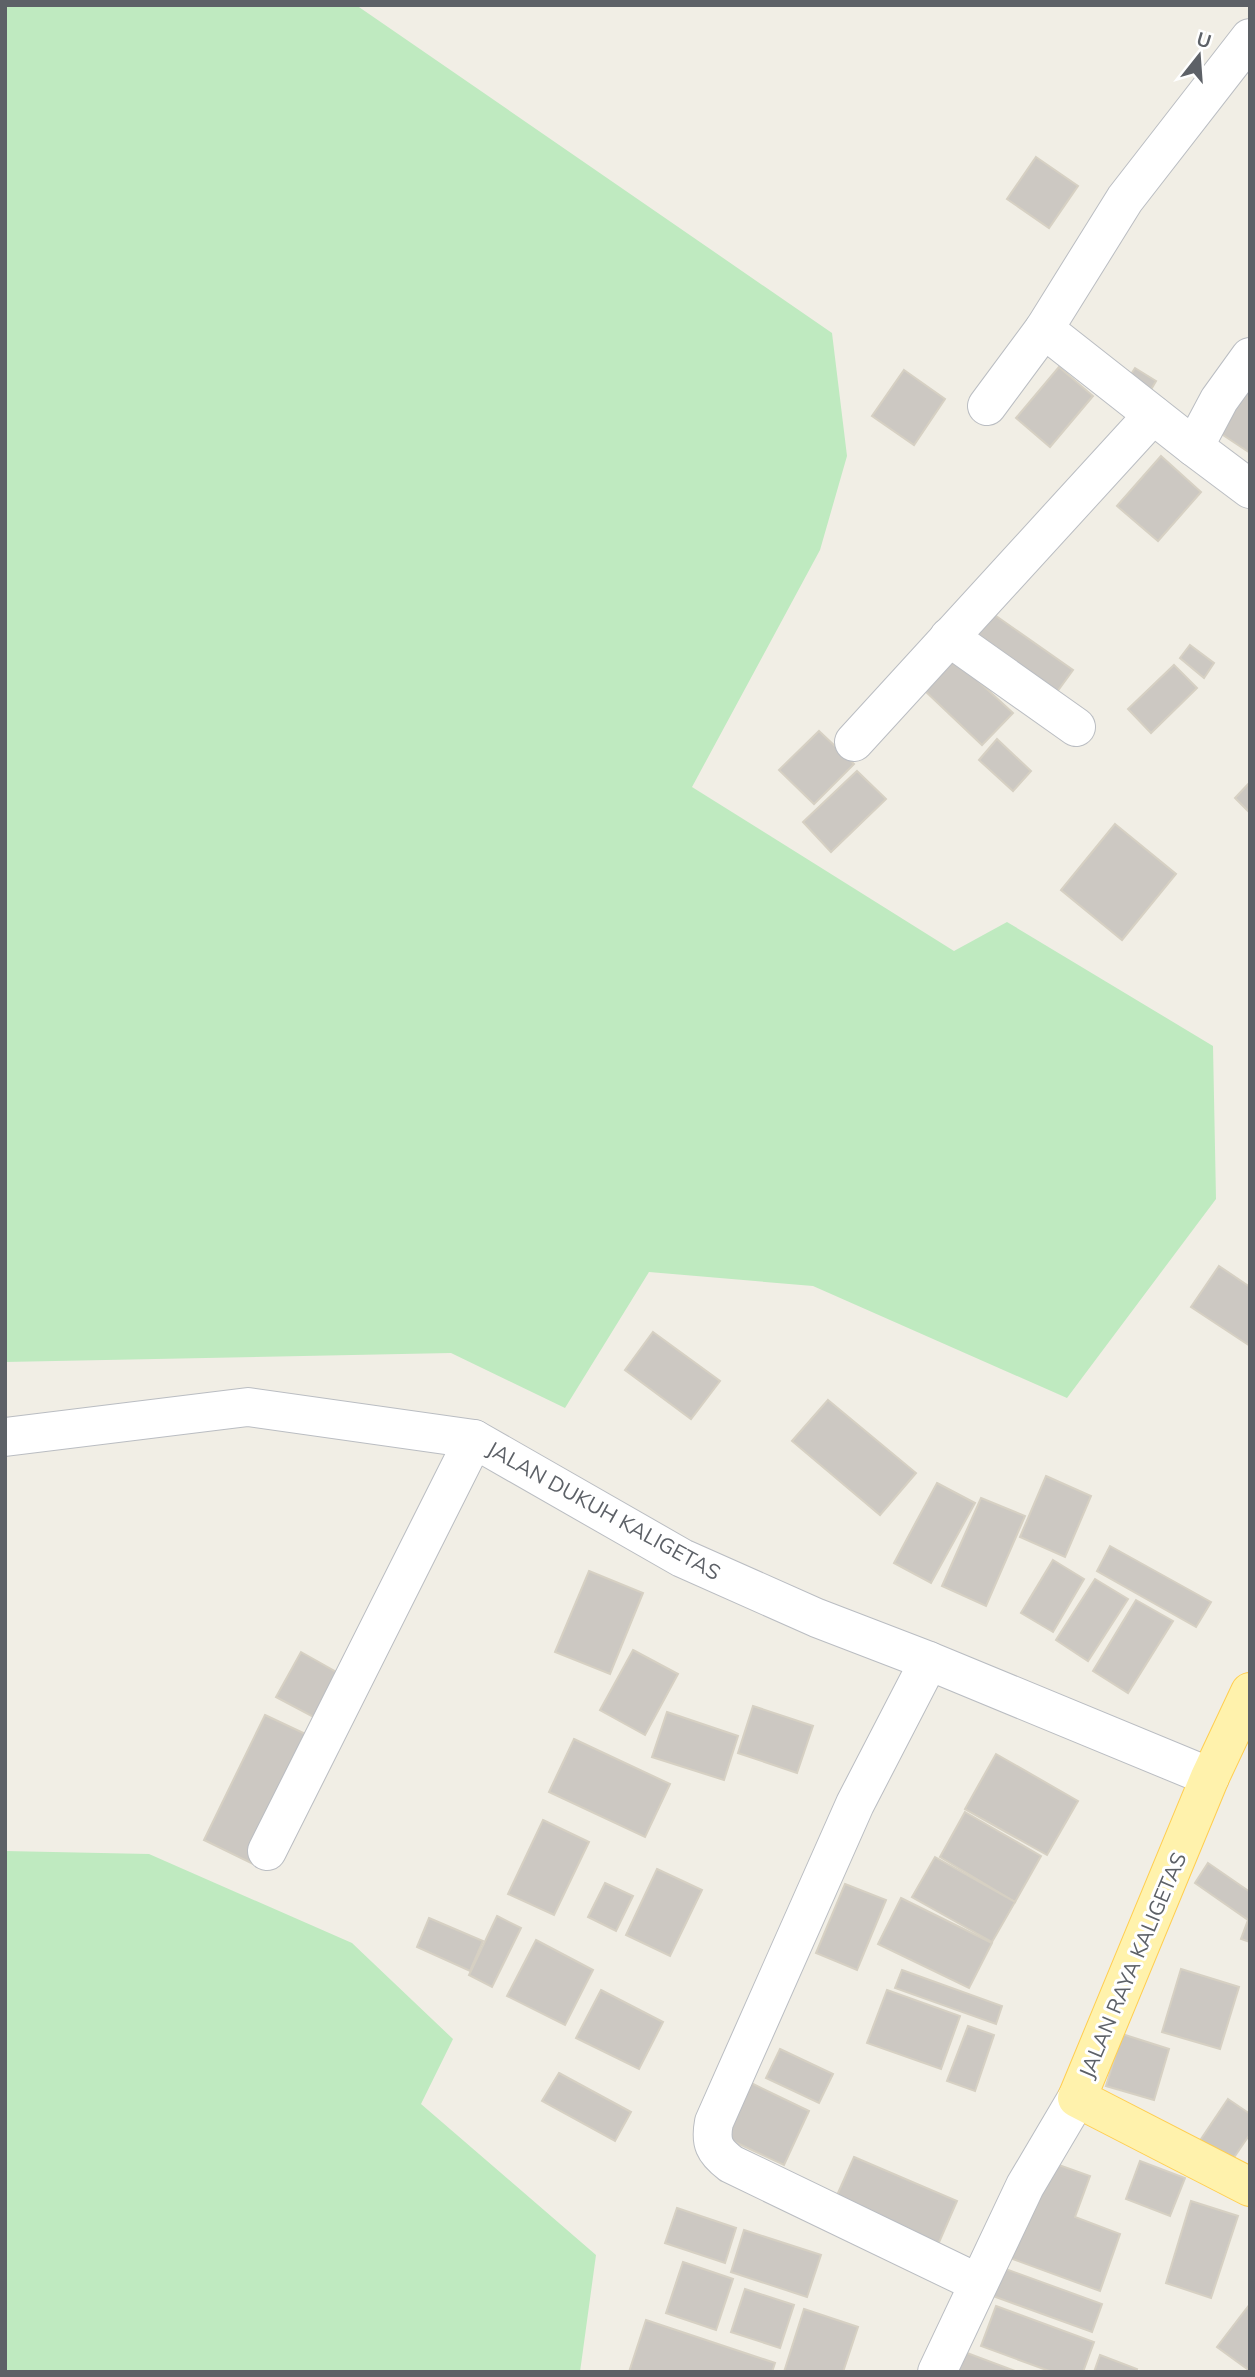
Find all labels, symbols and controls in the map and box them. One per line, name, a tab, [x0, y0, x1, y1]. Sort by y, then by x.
north arrow	[1164, 21, 1234, 91]
text: U	[1194, 26, 1214, 53]
street label: JALAN DUKUH KALIGETAS	[483, 1435, 725, 1585]
street label: JALAN RAYA KALIGETAS	[1073, 1848, 1191, 2082]

